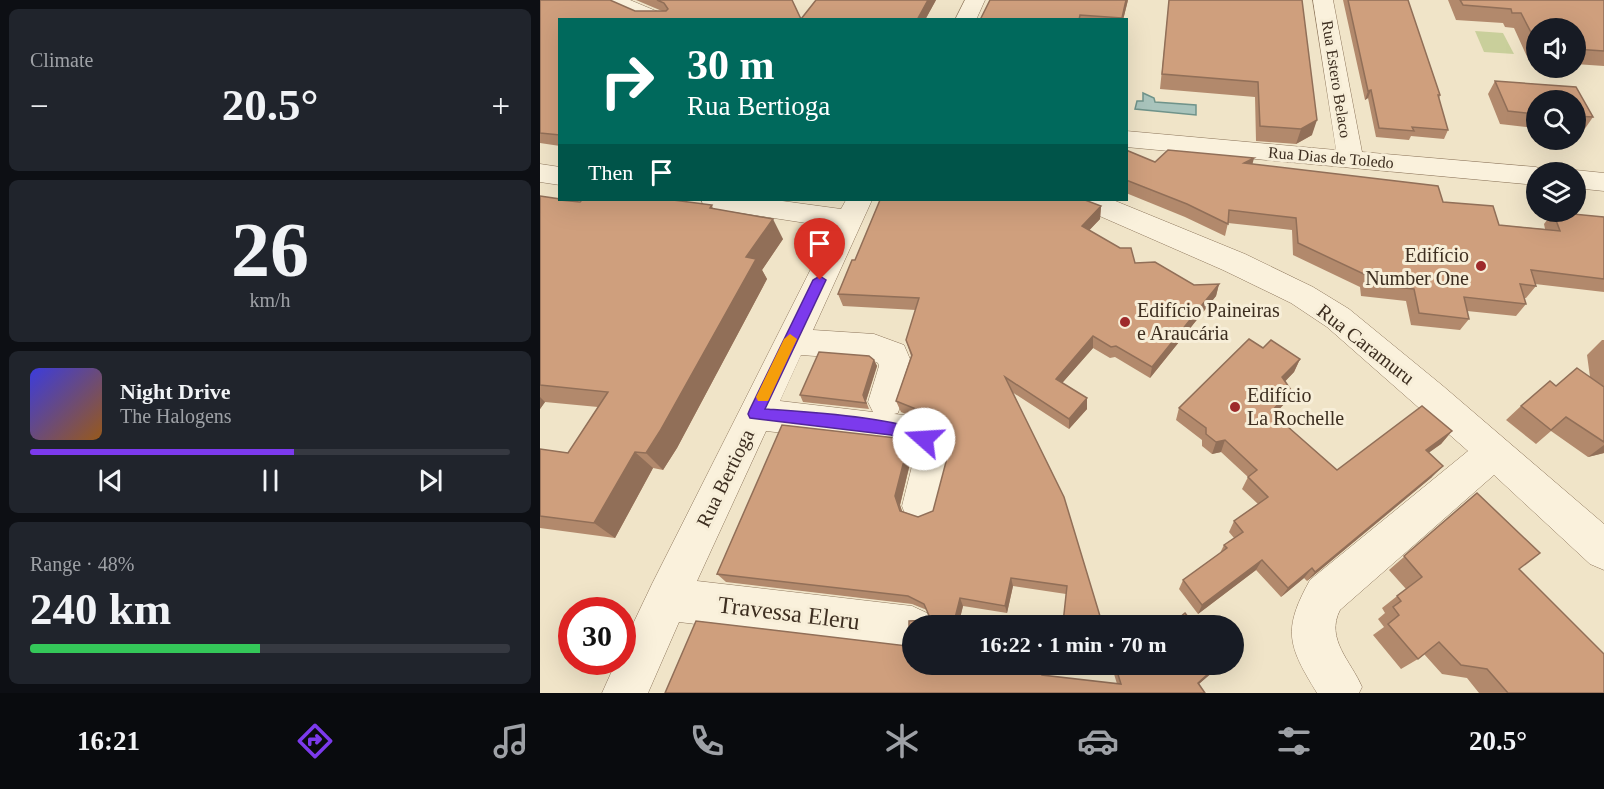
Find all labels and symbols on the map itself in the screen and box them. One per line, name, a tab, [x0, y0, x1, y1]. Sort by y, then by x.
street label: Rua Estero Belaco	[1319, 19, 1354, 139]
street label: Rua Dias de Toledo	[1267, 144, 1395, 171]
pin	[794, 218, 845, 280]
place label: Edifício Number One	[1365, 244, 1469, 289]
marker: Edifício Number One	[1474, 259, 1488, 273]
place label: Edifício Paineiras e Araucária	[1137, 299, 1280, 344]
street label: Rua Caramuru	[1313, 299, 1419, 389]
marker: Edifício Paineiras e Araucária	[1118, 315, 1132, 329]
place label: Edifício La Rochelle	[1247, 384, 1344, 429]
marker: Edifício La Rochelle	[1228, 400, 1242, 414]
position arrow	[892, 407, 956, 471]
street label: Rua Bertioga	[692, 425, 759, 531]
street label: Travessa Eleru	[717, 591, 861, 635]
speed limit sign: 30	[558, 597, 636, 675]

